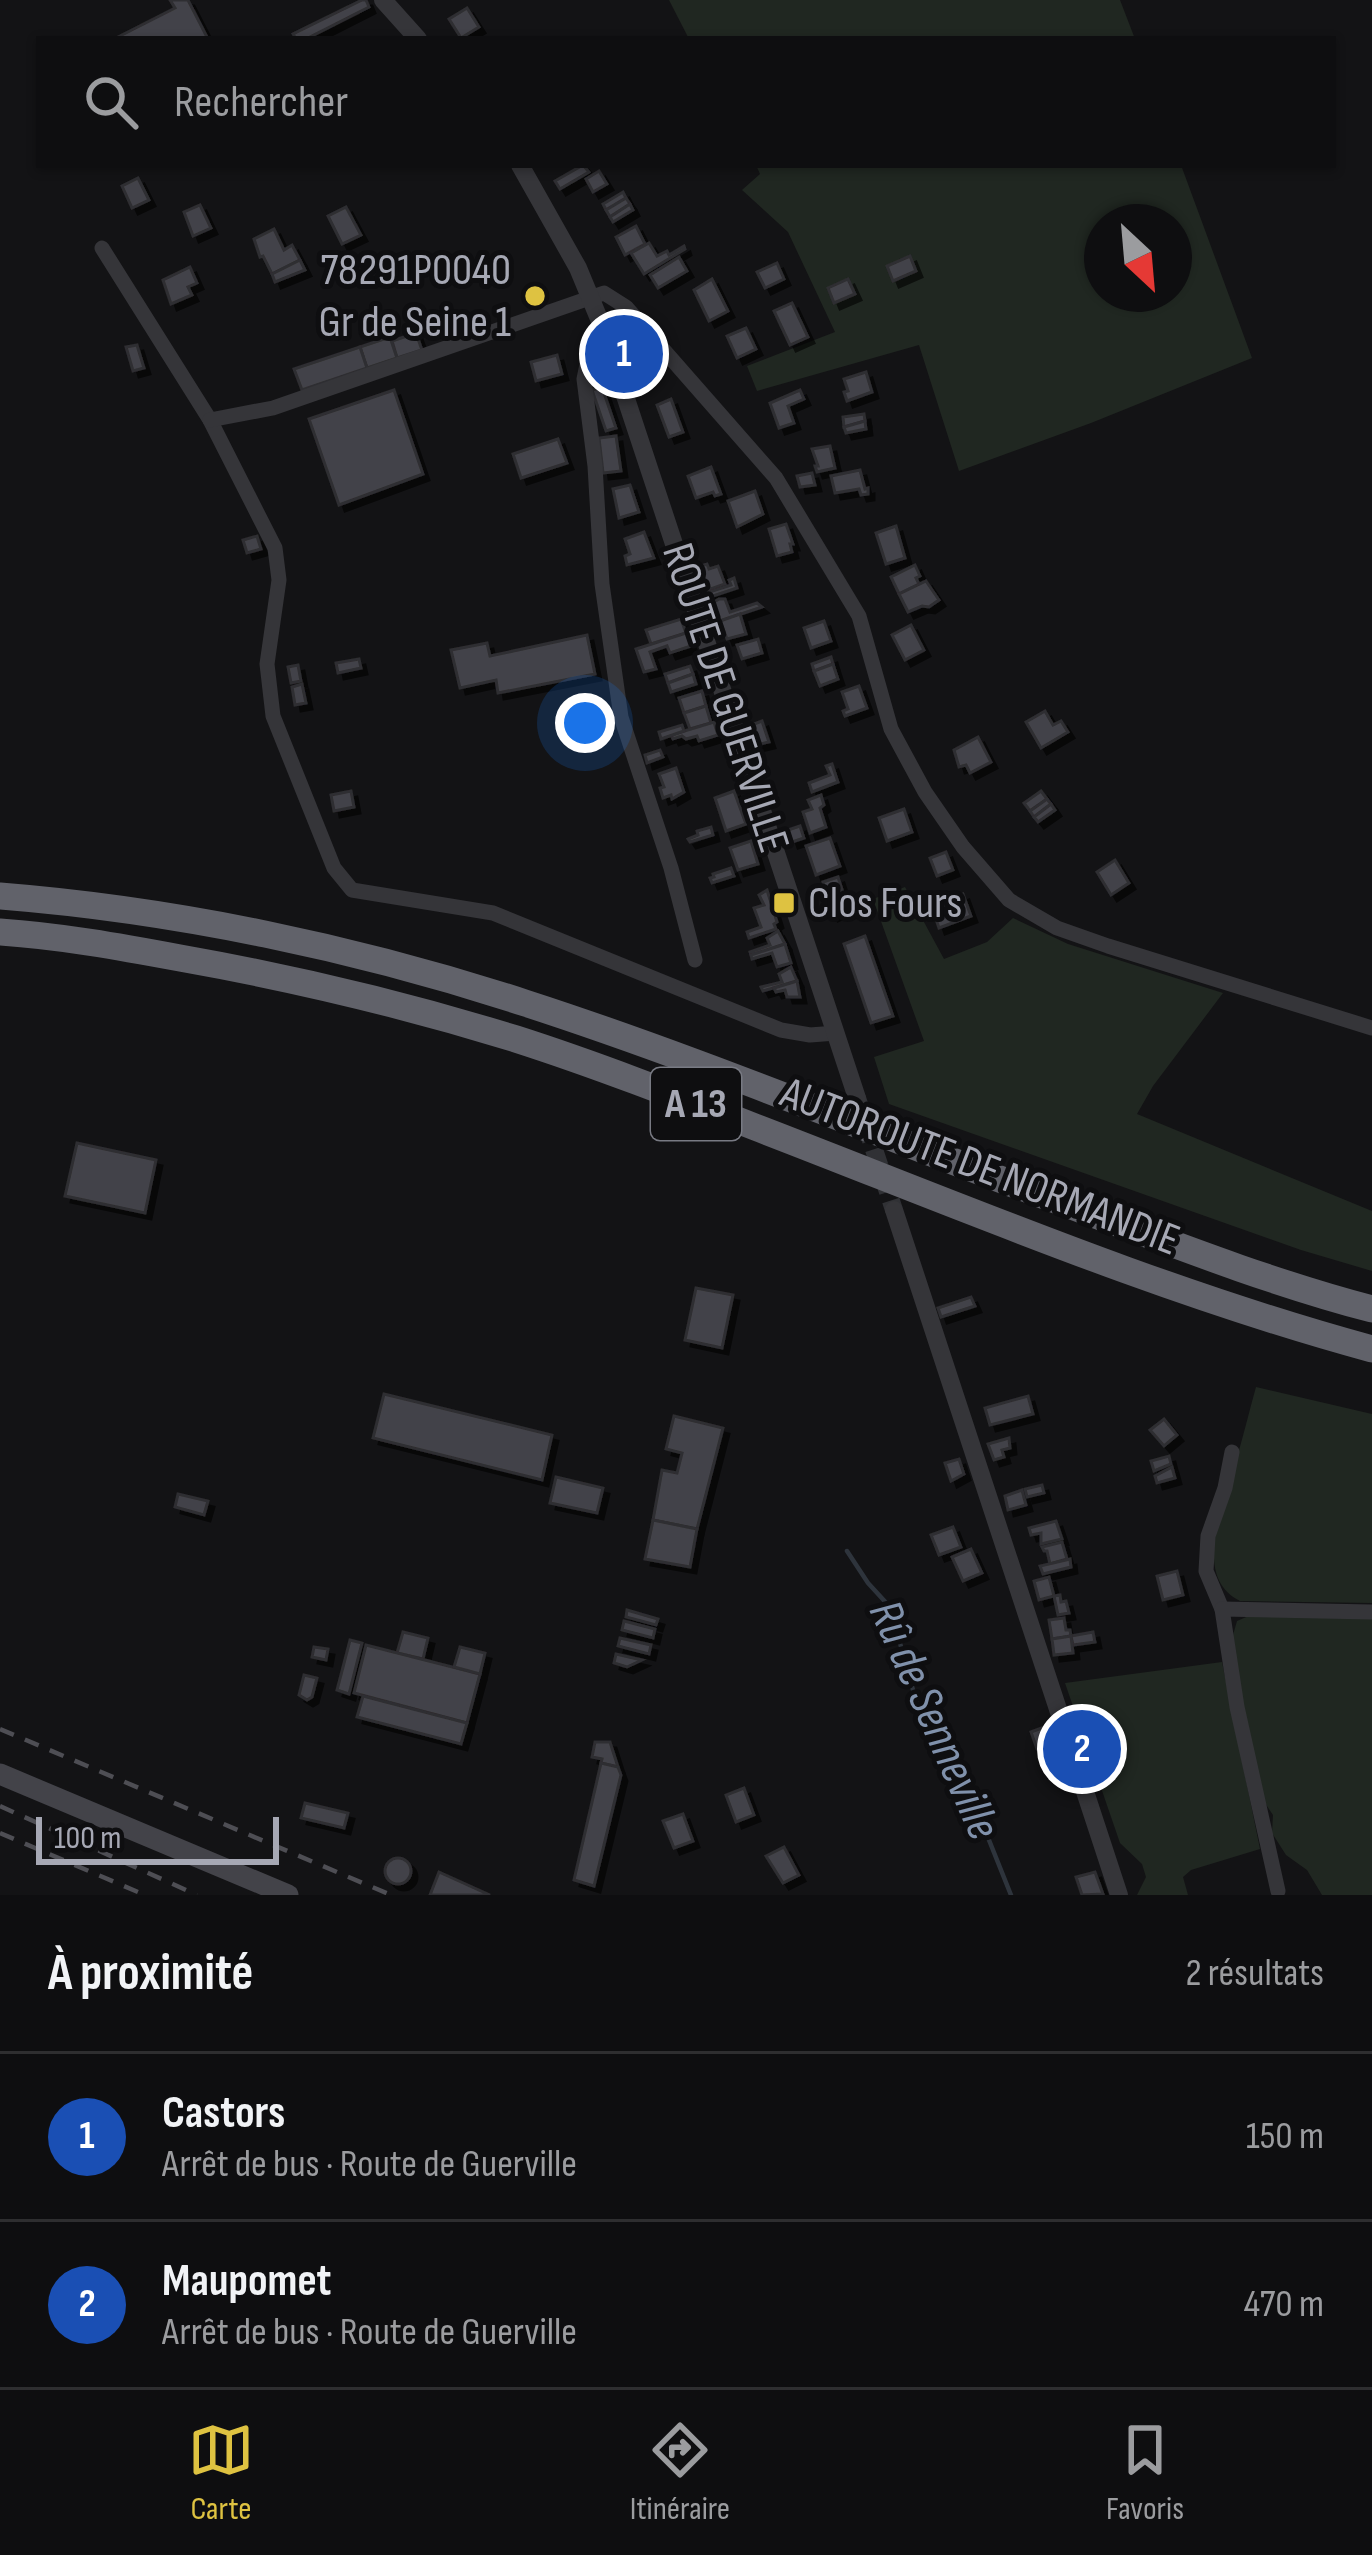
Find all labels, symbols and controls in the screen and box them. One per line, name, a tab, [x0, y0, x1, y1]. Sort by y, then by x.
search box	[36, 36, 1336, 168]
icon: search	[78, 69, 144, 135]
text: Rechercher	[174, 75, 348, 130]
north arrow	[1084, 204, 1192, 312]
place label: 78291P0040 Gr de Seine 1	[318, 243, 511, 350]
marker: 78291P0040 Gr de Seine 1	[522, 283, 548, 309]
pin: 1	[585, 309, 663, 399]
street label: ROUTE DE GUERVILLE	[649, 536, 801, 860]
your location	[555, 693, 615, 753]
place label: Clos Fours	[808, 876, 963, 931]
marker: Clos Fours	[771, 890, 797, 916]
street label: AUTOROUTE DE NORMANDIE	[772, 1065, 1187, 1268]
road number: A 13	[651, 1068, 741, 1140]
water label: Rû de Senneville	[856, 1592, 1012, 1848]
pin: 2	[1043, 1704, 1121, 1794]
scale bar	[36, 1811, 279, 1864]
text: 100 m	[54, 1818, 121, 1858]
text: À proximité	[48, 1943, 253, 2004]
text: 2 résultats	[1186, 1950, 1324, 1997]
text: Castors	[162, 2086, 285, 2141]
text: 1	[79, 2113, 95, 2160]
text: 150 m	[1246, 2113, 1324, 2160]
text: Arrêt de bus · Route de Guerville	[162, 2141, 577, 2188]
text: Maupomet	[162, 2254, 331, 2309]
text: 2	[78, 2281, 96, 2328]
text: 470 m	[1244, 2281, 1324, 2328]
text: Arrêt de bus · Route de Guerville	[162, 2309, 577, 2356]
tab: Carte	[188, 2417, 254, 2529]
tab: Itinéraire	[630, 2417, 730, 2529]
tab: Favoris	[1106, 2417, 1184, 2529]

